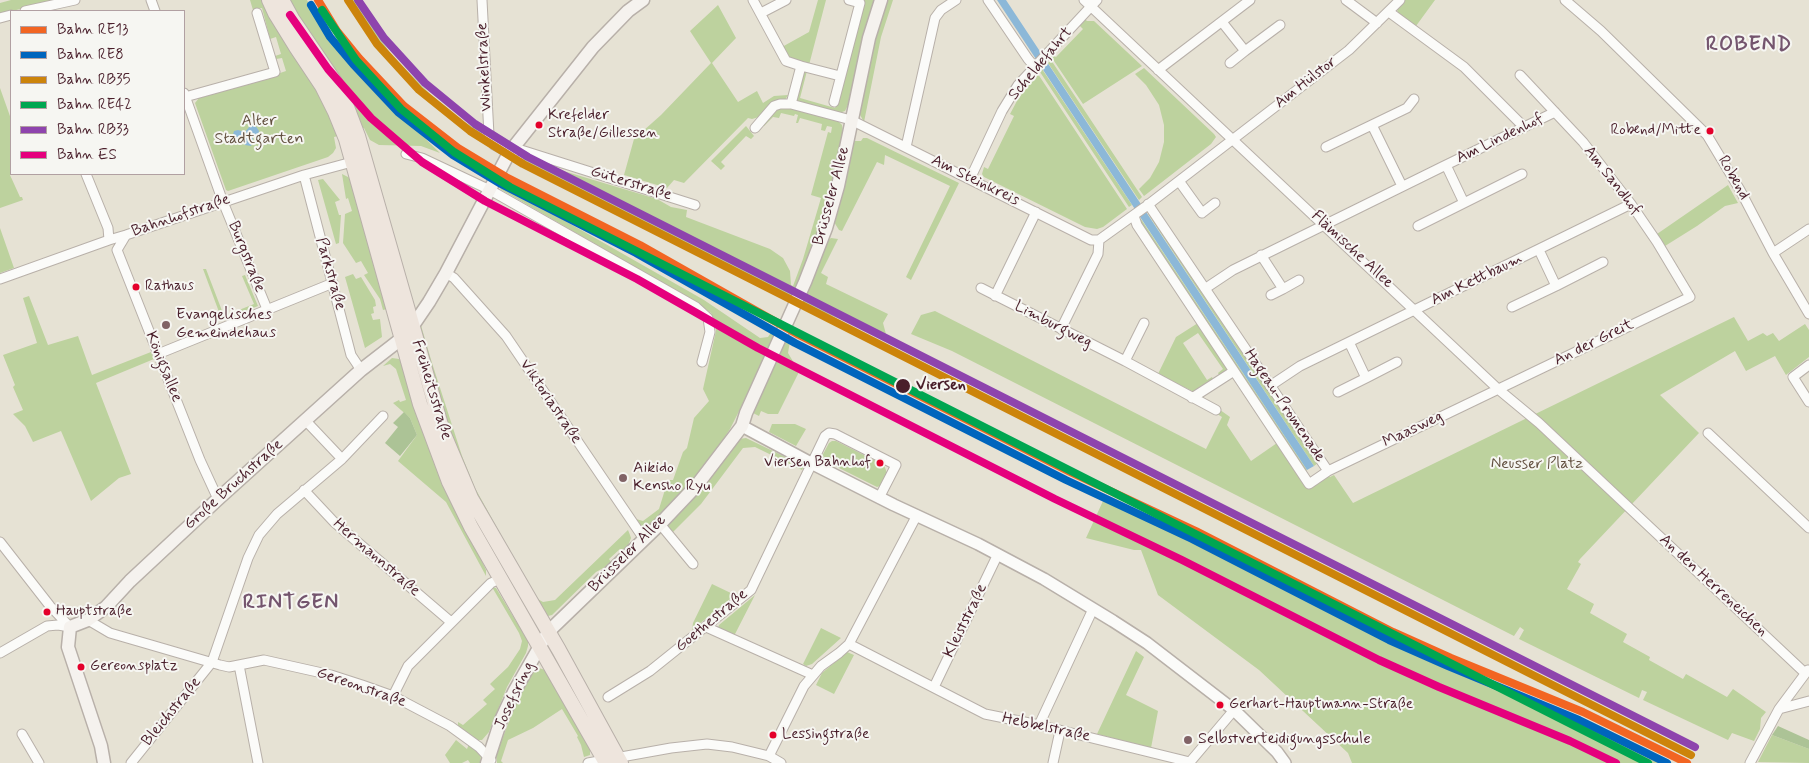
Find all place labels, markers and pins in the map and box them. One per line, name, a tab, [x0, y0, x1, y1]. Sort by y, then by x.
place label: Krefelder Straße/Gillessen	[548, 107, 658, 142]
marker: Krefelder Straße/Gillessen	[534, 120, 544, 130]
place label: Robend/Mitte	[1610, 122, 1701, 140]
marker: Robend/Mitte	[1705, 126, 1715, 136]
place label: Rathaus	[145, 278, 194, 296]
marker: Rathaus	[131, 282, 141, 292]
place label: Evangelisches Gemeindehaus	[176, 306, 276, 344]
marker: Evangelisches Gemeindehaus	[160, 319, 172, 331]
place label: Viersen	[916, 376, 966, 396]
marker: Viersen	[894, 377, 912, 395]
place label: Viersen Bahnhof	[764, 454, 871, 472]
marker: Viersen Bahnhof	[875, 458, 885, 468]
place label: Aikido Kensho Ryu	[633, 459, 710, 497]
marker: Aikido Kensho Ryu	[617, 472, 629, 484]
place label: Hauptstraße	[56, 603, 132, 621]
marker: Hauptstraße	[42, 607, 52, 617]
place label: Gereonsplatz	[90, 658, 178, 676]
marker: Gereonsplatz	[76, 662, 86, 672]
place label: Gerhart-Hauptmann-Straße	[1229, 696, 1413, 714]
marker: Gerhart-Hauptmann-Straße	[1215, 700, 1225, 710]
place label: Lessingstraße	[782, 726, 869, 744]
marker: Lessingstraße	[768, 730, 778, 740]
place label: Selbstverteidigungsschule	[1198, 730, 1371, 750]
marker: Selbstverteidigungsschule	[1182, 734, 1194, 746]

